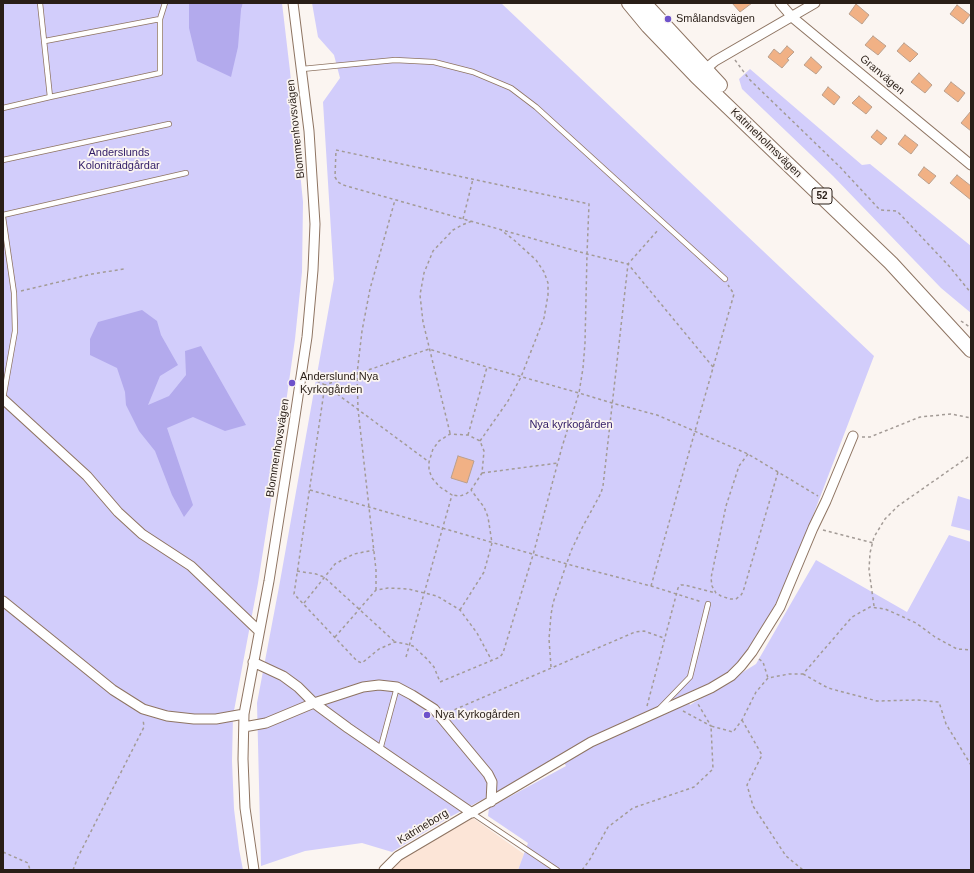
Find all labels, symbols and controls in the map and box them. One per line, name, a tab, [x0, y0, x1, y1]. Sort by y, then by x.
place label: Smålandsvägen	[676, 12, 755, 26]
marker: Smålandsvägen	[663, 14, 673, 24]
street label: Granvägen	[857, 52, 907, 98]
street label: Blommenhovsvägen	[284, 79, 308, 179]
street label: Katrineholmsvägen	[728, 106, 804, 180]
park label: Anderslunds Koloniträdgårdar	[78, 146, 160, 172]
road number: 52	[812, 188, 832, 204]
place label: Anderslund Nya Kyrkogården	[300, 370, 378, 396]
marker: Anderslund Nya Kyrkogården	[287, 378, 297, 388]
street label: Blommenhovsvägen	[264, 398, 292, 498]
park label: Nya kyrkogården	[529, 418, 613, 432]
place label: Nya Kyrkogården	[435, 708, 520, 722]
marker: Nya Kyrkogården	[422, 710, 432, 720]
street label: Katrineborg	[395, 807, 451, 847]

